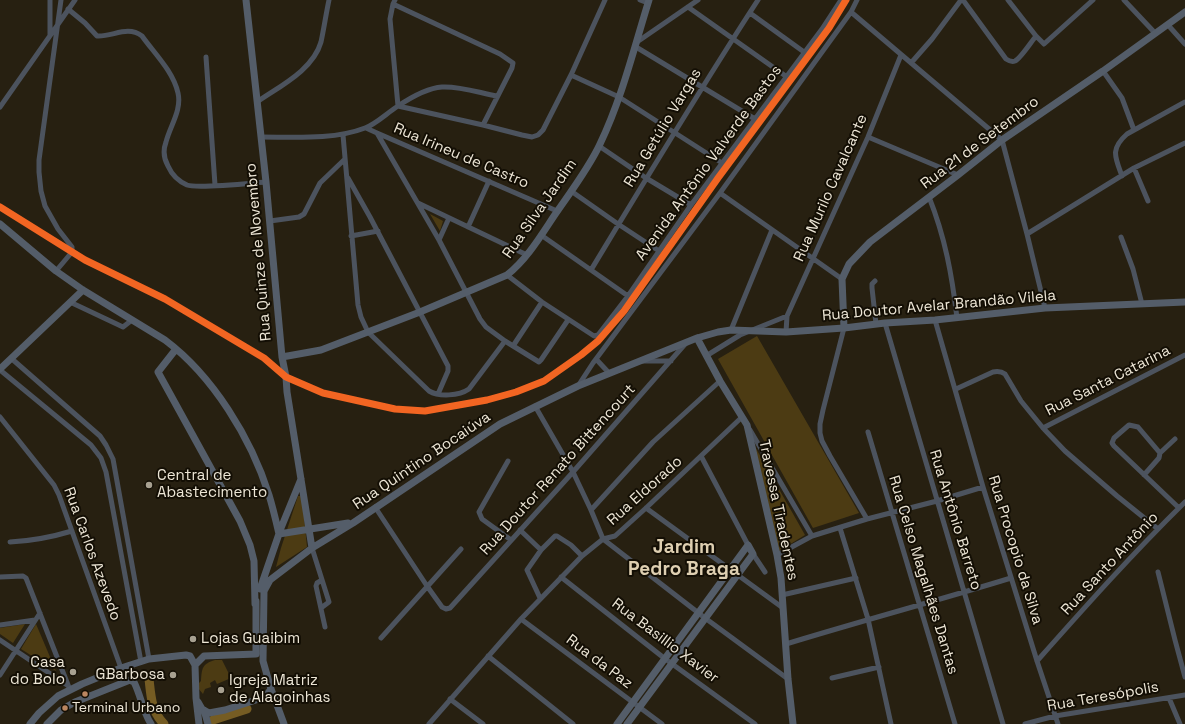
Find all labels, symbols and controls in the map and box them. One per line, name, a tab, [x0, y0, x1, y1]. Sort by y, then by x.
street label: Avenida Antônio Valverde Bastos	[632, 62, 786, 264]
street label: Rua Getúlio Vargas	[621, 65, 705, 191]
street label: Rua 21 de Setembro	[917, 93, 1043, 193]
street label: Rua Murilo Cavalcante	[790, 111, 872, 265]
street label: Rua Irineu de Castro	[391, 119, 531, 193]
street label: Rua Silva Jardim	[499, 156, 581, 262]
street label: Rua Quinze de Novembro	[242, 162, 276, 342]
street label: Rua Doutor Avelar Brandão Vilela	[821, 287, 1057, 325]
street label: Rua Santa Catarina	[1043, 342, 1173, 420]
street label: Rua Doutor Renato Bittencourt	[476, 381, 640, 559]
street label: Rua Quintino Bocaiúva	[350, 408, 494, 514]
street label: Travessa Tiradentes	[754, 438, 802, 582]
street label: Rua Antônio Barreto	[925, 448, 985, 592]
street label: Rua Eldorado	[604, 453, 686, 529]
place label: Central de Abastecimento	[157, 467, 267, 502]
street label: Rua Celso Magalhães Dantas	[884, 473, 962, 677]
street label: Rua Procopio da Silva	[984, 473, 1046, 627]
marker: Central de Abastecimento	[144, 480, 154, 490]
street label: Rua Carlos Azevedo	[59, 485, 125, 623]
street label: Rua Santo Antônio	[1058, 509, 1162, 619]
district label: Jardim Pedro Braga	[628, 537, 740, 581]
street label: Rua Basillio Xavier	[608, 595, 722, 687]
place label: Lojas Guaibim	[201, 630, 300, 648]
street label: Rua da Paz	[562, 631, 636, 693]
marker: Lojas Guaibim	[188, 634, 198, 644]
place label: Casa do Bolo	[10, 654, 65, 689]
place label: GBarbosa	[96, 666, 165, 684]
marker: Casa do Bolo	[68, 667, 78, 677]
marker: GBarbosa	[168, 670, 178, 680]
place label: Igreja Matriz de Alagoinhas	[229, 672, 330, 707]
street label: Rua Teresópolis	[1046, 678, 1160, 716]
marker: Igreja Matriz de Alagoinhas	[216, 685, 226, 695]
unlabelled marker	[80, 689, 90, 699]
place label: Terminal Urbano	[72, 700, 180, 716]
marker: Terminal Urbano	[60, 703, 70, 713]

